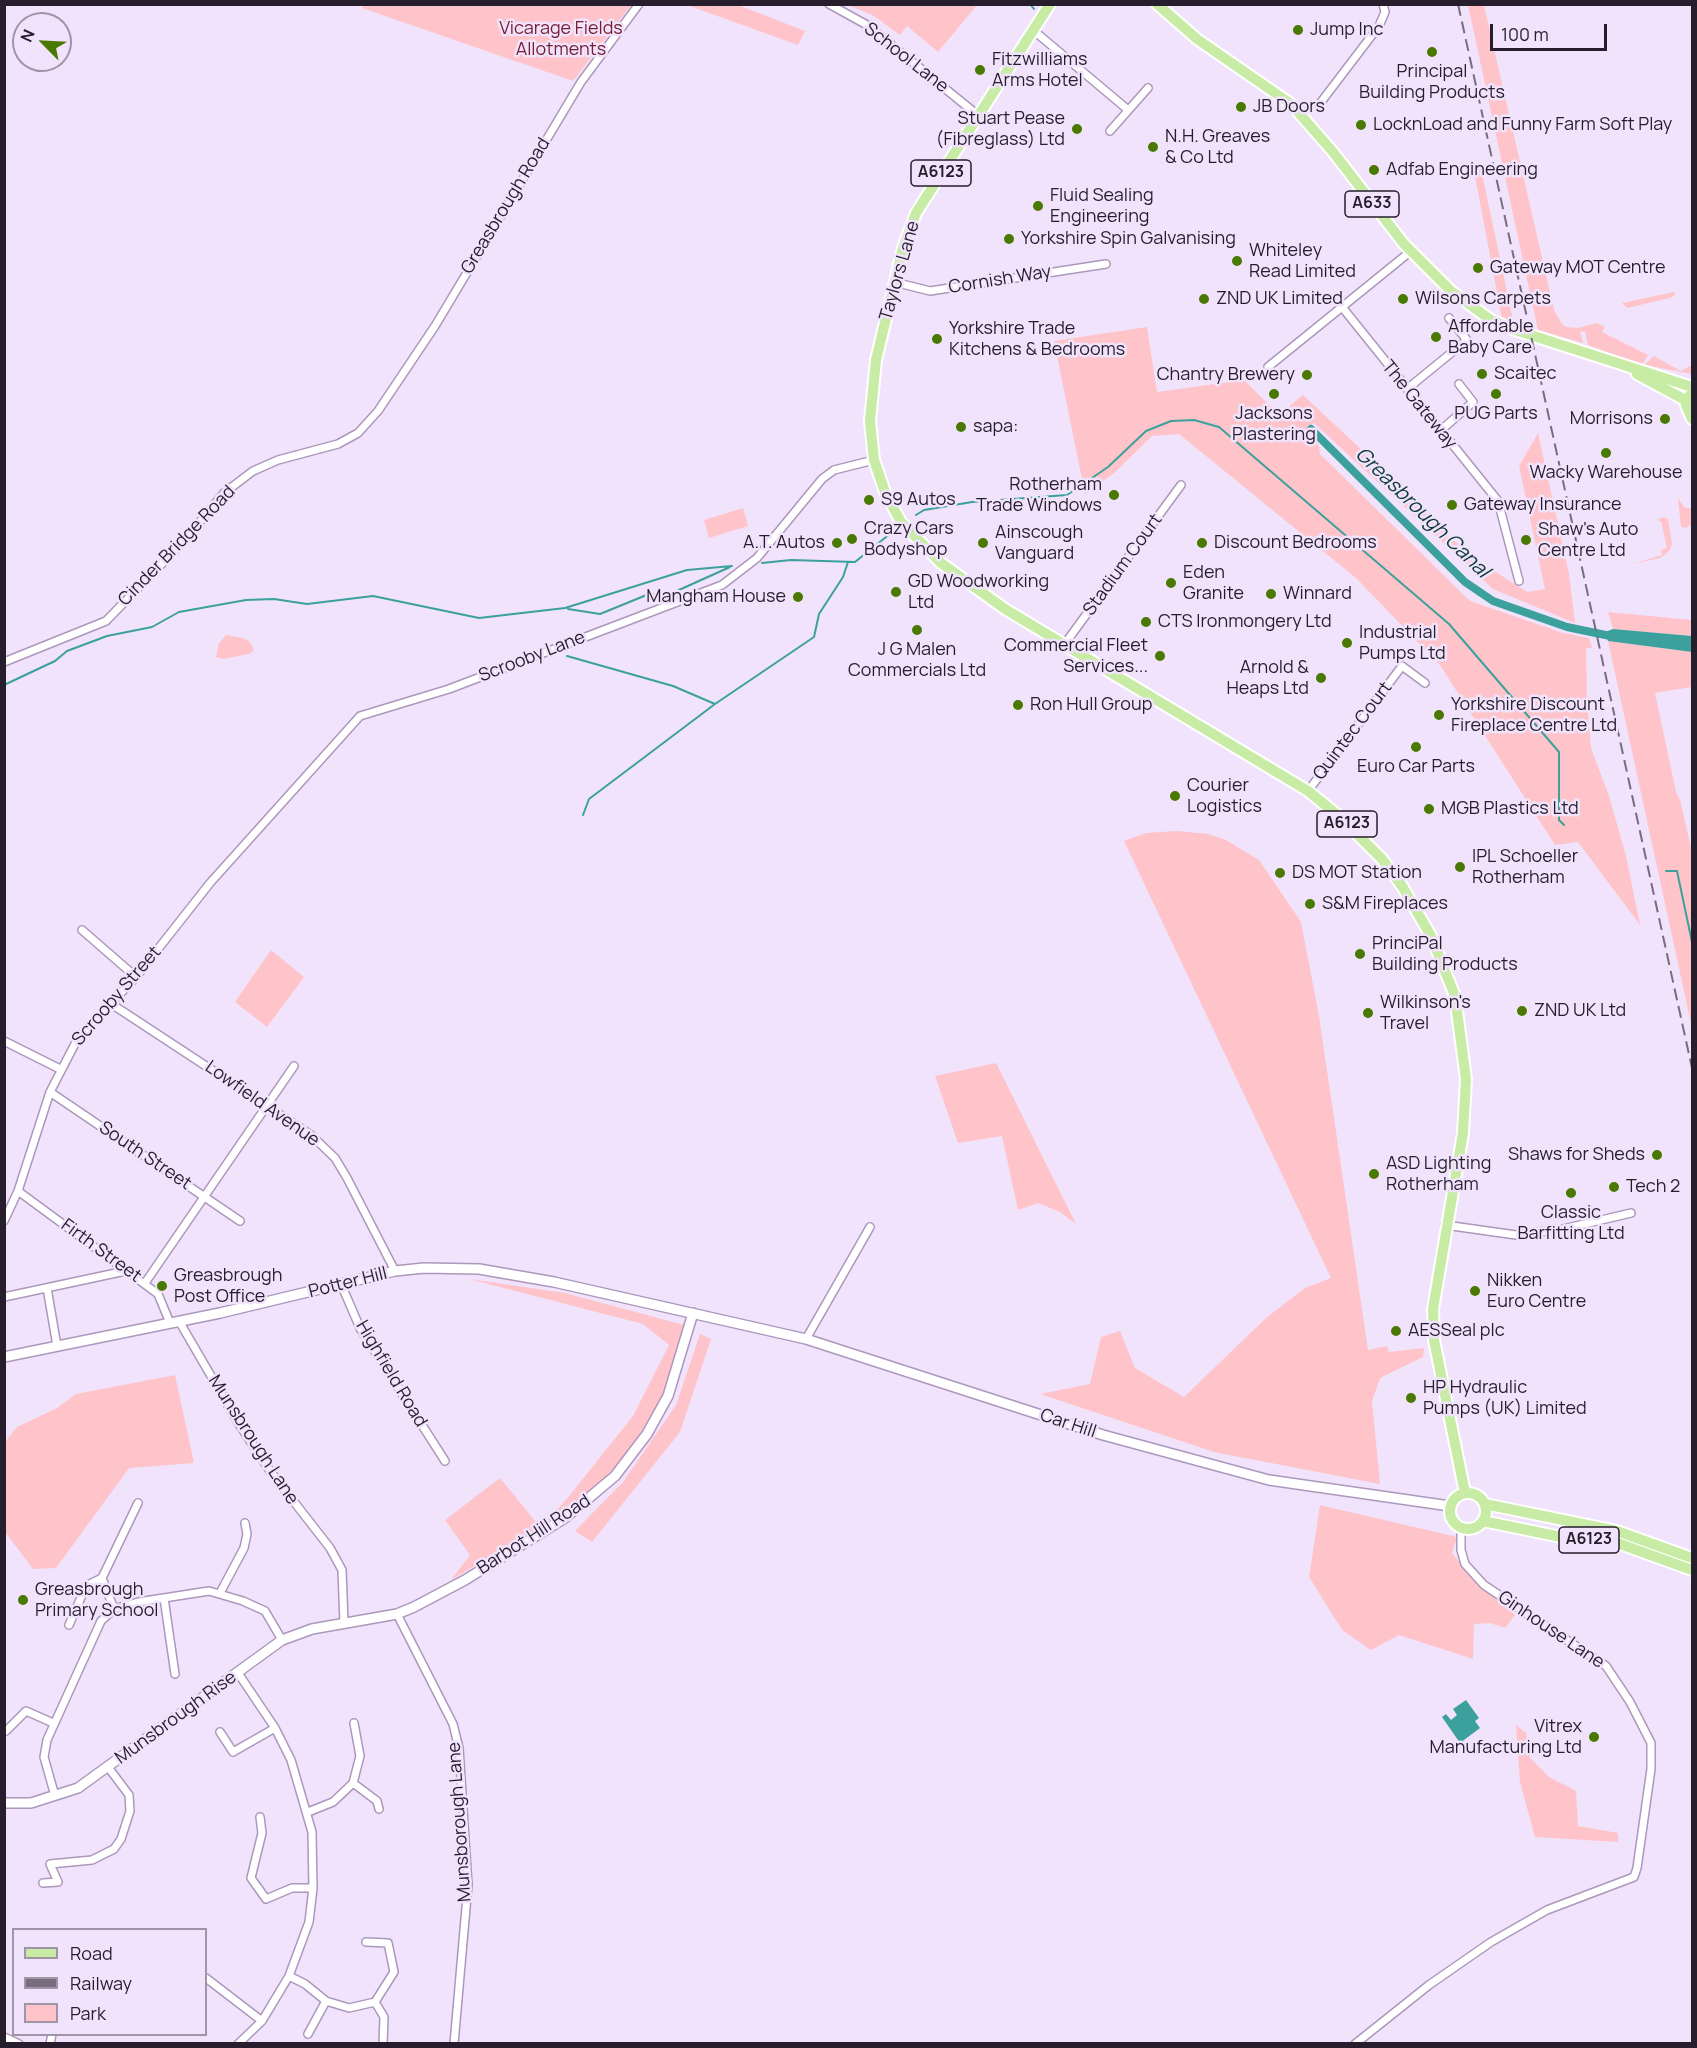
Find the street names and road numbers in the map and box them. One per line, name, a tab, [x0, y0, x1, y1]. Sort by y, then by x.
street label: School Lane	[859, 18, 953, 98]
street label: Greasbrough Road	[457, 134, 555, 278]
road number: A6123	[911, 160, 971, 186]
road number: A633	[1345, 191, 1399, 217]
street label: Taylors Lane	[875, 219, 925, 323]
street label: Cornish Way	[947, 261, 1053, 299]
street label: The Gateway	[1377, 356, 1461, 454]
street label: Cinder Bridge Road	[114, 481, 240, 611]
street label: Stadium Court	[1079, 510, 1167, 620]
street label: Scrooby Lane	[476, 627, 588, 687]
street label: Quintec Court	[1309, 678, 1397, 784]
road number: A6123	[1317, 811, 1377, 837]
street label: Scrooby Street	[68, 942, 166, 1050]
street label: Lowfield Avenue	[201, 1057, 323, 1151]
street label: South Street	[95, 1117, 195, 1195]
street label: Firth Street	[57, 1215, 145, 1287]
street label: Potter Hill	[306, 1263, 390, 1303]
street label: Highfield Road	[351, 1317, 431, 1431]
street label: Munsbrough Lane	[203, 1371, 303, 1509]
street label: Car Hill	[1037, 1405, 1099, 1443]
street label: Barbot Hill Road	[473, 1490, 595, 1580]
road number: A6123	[1559, 1527, 1619, 1553]
street label: Ginhouse Lane	[1494, 1587, 1608, 1673]
street label: Munsbrough Rise	[111, 1667, 241, 1769]
street label: Munsborough Lane	[444, 1741, 476, 1903]

